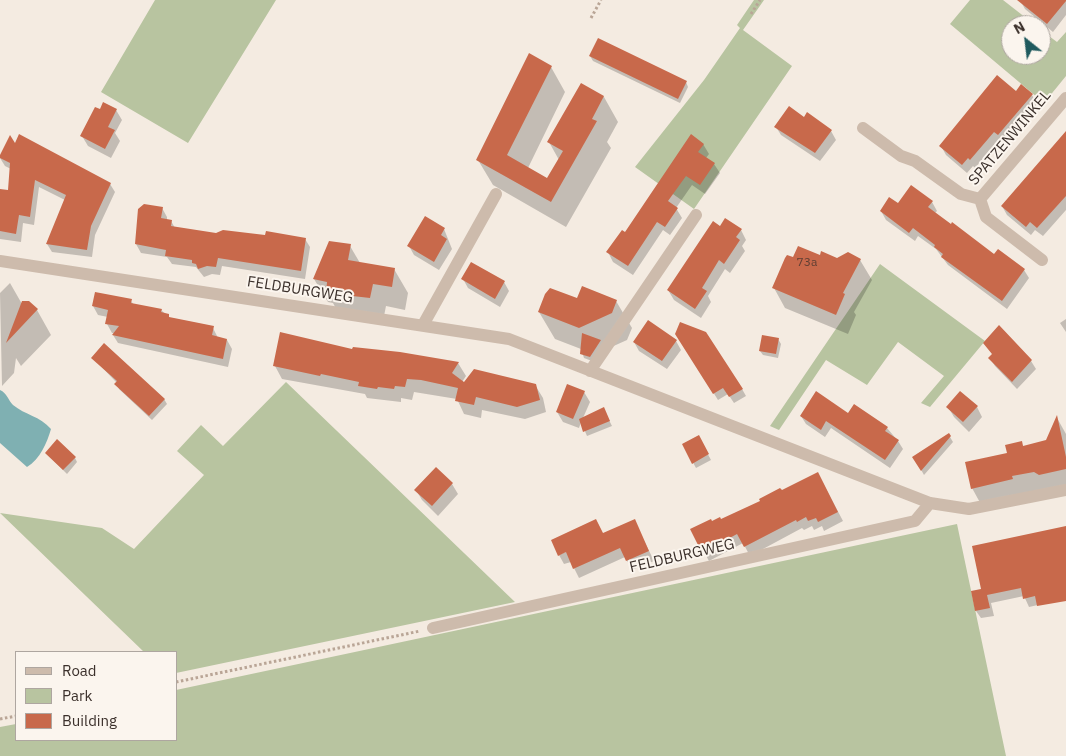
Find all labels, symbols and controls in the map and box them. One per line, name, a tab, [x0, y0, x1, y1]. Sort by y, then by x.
north arrow	[1001, 15, 1051, 65]
text: N	[1010, 17, 1028, 38]
street label: SPATZENWINKEL	[965, 87, 1055, 189]
house number: 73a	[797, 256, 817, 270]
street label: FELDBURGWEG	[246, 273, 354, 307]
street label: FELDBURGWEG	[628, 535, 736, 577]
legend	[15, 651, 178, 741]
text: Road	[62, 661, 97, 680]
text: Park	[62, 686, 92, 705]
text: Building	[62, 711, 117, 730]

